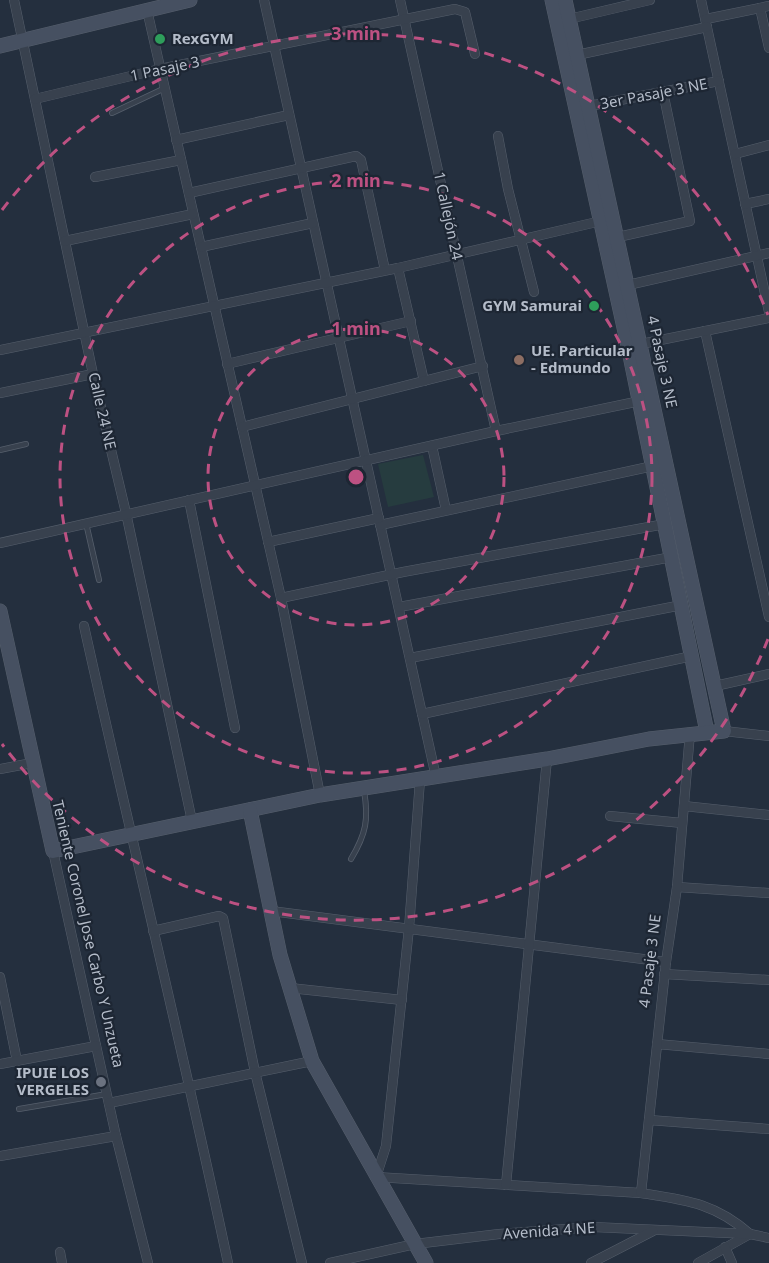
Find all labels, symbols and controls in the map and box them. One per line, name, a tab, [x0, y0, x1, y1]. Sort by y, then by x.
text: 3 min	[331, 21, 381, 45]
place label: RexGYM	[172, 28, 234, 48]
marker: RexGYM	[153, 32, 167, 46]
street label: 1 Pasaje 3	[128, 51, 201, 85]
street label: 3er Pasaje 3 NE	[599, 73, 709, 113]
text: 2 min	[331, 168, 381, 192]
street label: 1 Callejón 24	[430, 170, 468, 262]
place label: GYM Samurai	[482, 295, 582, 315]
marker: GYM Samurai	[587, 299, 601, 313]
street label: 4 Pasaje 3 NE	[643, 314, 683, 410]
text: 1 min	[331, 316, 381, 340]
place label: UE. Particular - Edmundo	[531, 340, 633, 377]
marker: UE. Particular - Edmundo	[512, 353, 526, 367]
street label: Calle 24 NE	[84, 370, 122, 451]
centre of rings	[346, 467, 366, 487]
street label: Teniente Coronel Jose Carbo Y Unzueta	[48, 798, 129, 1069]
street label: 4 Pasaje 3 NE	[633, 913, 665, 1009]
place label: IPUIE LOS VERGELES	[16, 1062, 89, 1099]
marker: IPUIE LOS VERGELES	[94, 1075, 108, 1089]
street label: Avenida 4 NE	[502, 1217, 596, 1243]

